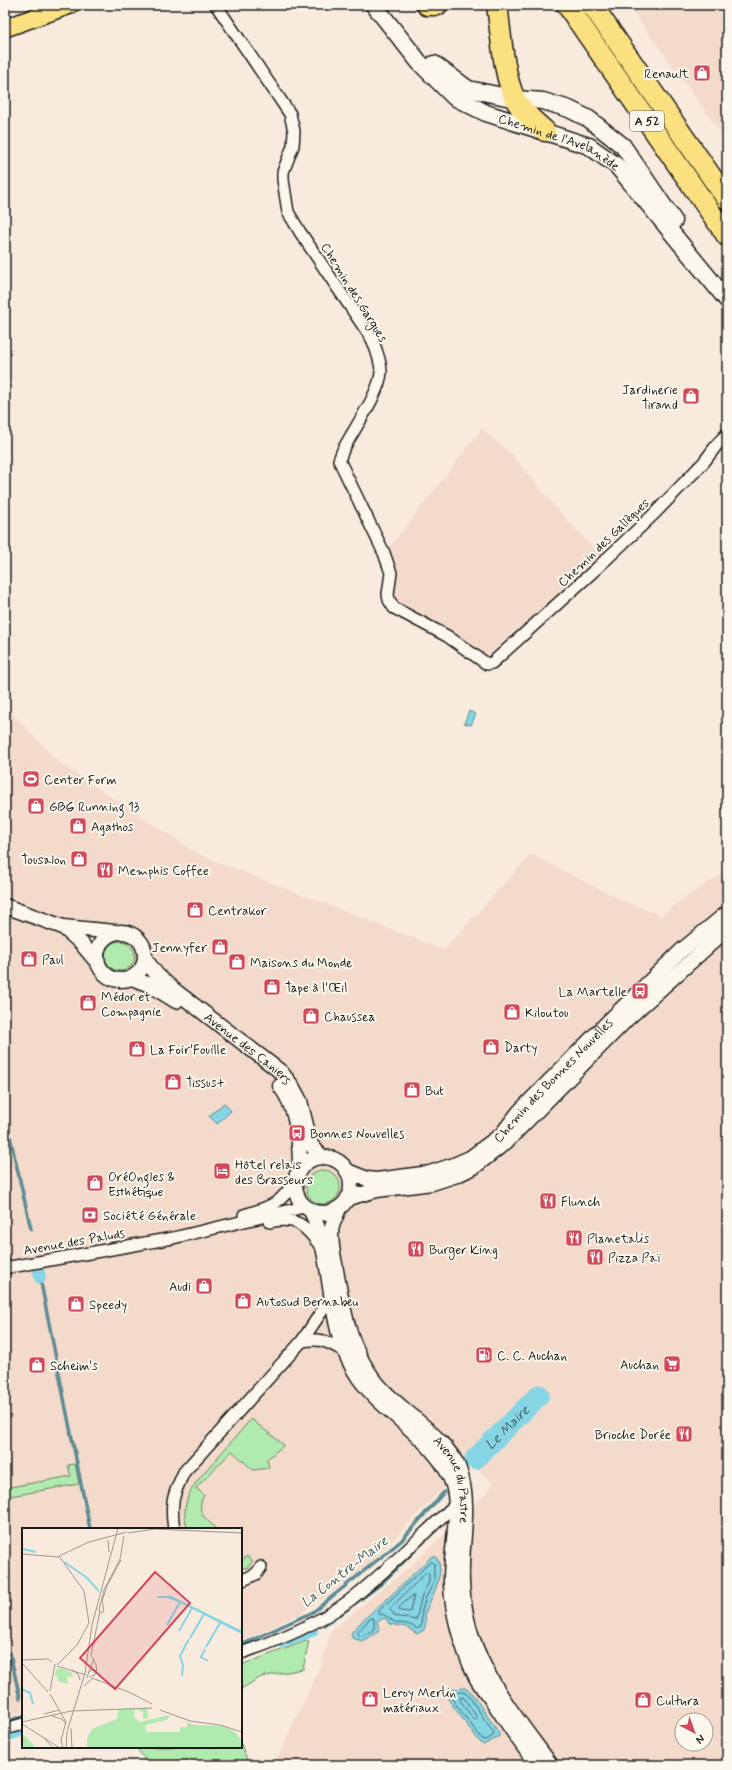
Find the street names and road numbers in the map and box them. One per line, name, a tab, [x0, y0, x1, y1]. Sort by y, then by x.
street label: Chemin de l'Avelanède	[496, 111, 623, 175]
road number: A 52	[630, 111, 664, 131]
street label: Chemin des Gargues	[315, 240, 391, 346]
street label: Chemin des Gallègues	[555, 495, 653, 591]
street label: Avenue des Caniers	[200, 1009, 295, 1089]
street label: Chemin des Bonnes Nouvelles	[491, 1015, 617, 1147]
street label: Avenue des Paluds	[22, 1225, 126, 1260]
street label: Avenue du Pastre	[429, 1433, 472, 1524]

